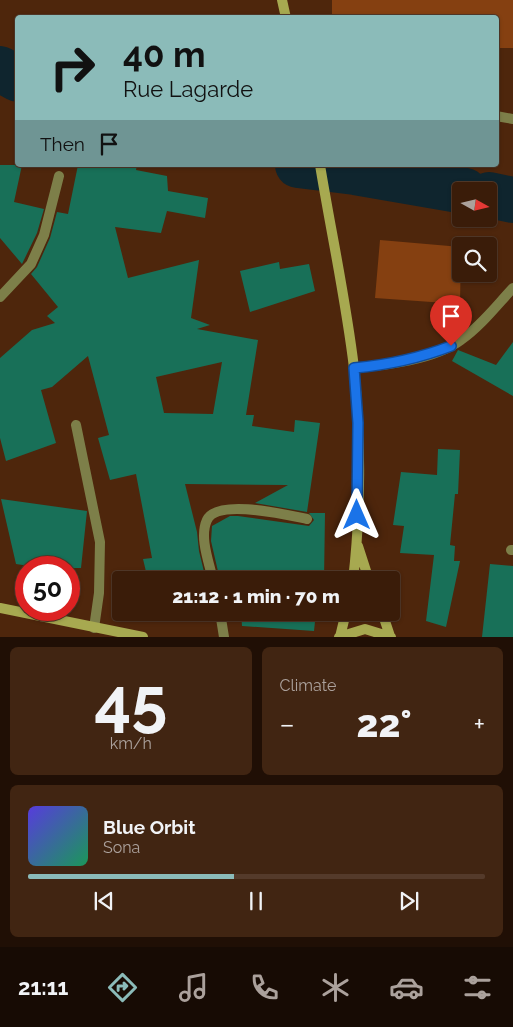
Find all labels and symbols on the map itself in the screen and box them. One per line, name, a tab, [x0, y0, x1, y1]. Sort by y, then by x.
north arrow	[452, 182, 498, 228]
pin	[430, 295, 472, 346]
position arrow	[330, 488, 382, 540]
speed limit sign: 50	[15, 556, 80, 621]

